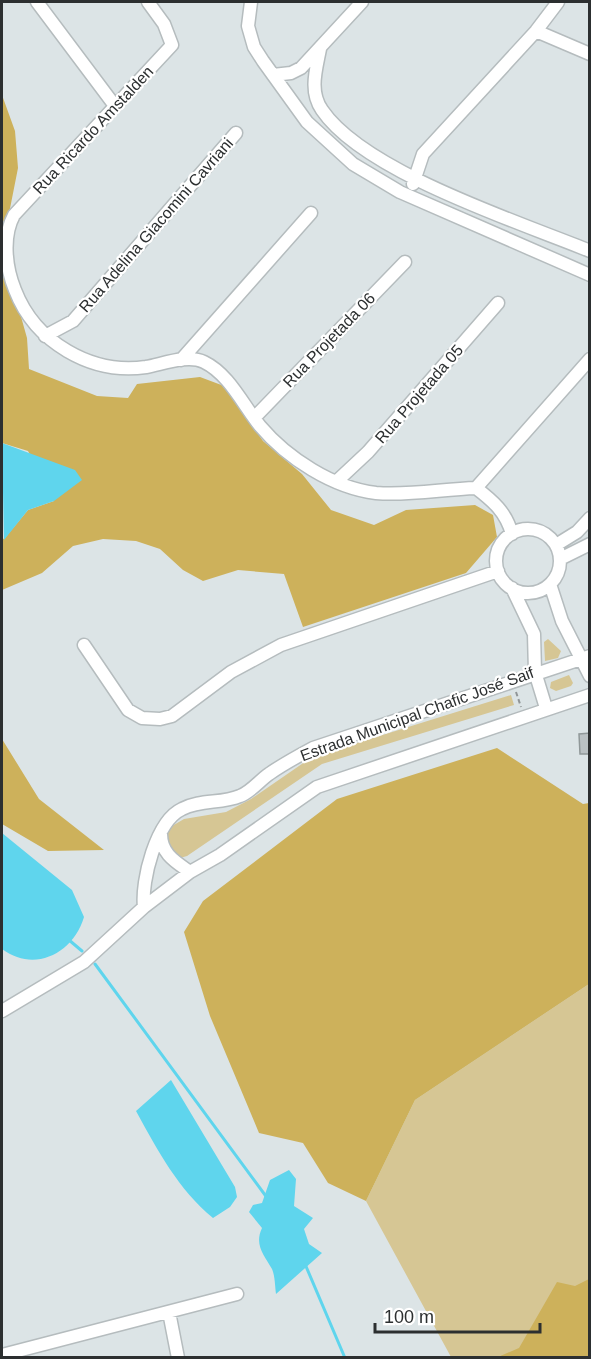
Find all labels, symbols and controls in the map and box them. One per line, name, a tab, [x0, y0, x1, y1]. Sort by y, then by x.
street label: Rua Ricardo Amstalden	[29, 63, 157, 197]
street label: Rua Adelina Giacomini Cavriani	[76, 135, 236, 315]
street label: Rua Projetada 06	[280, 289, 378, 391]
street label: Rua Projetada 05	[372, 341, 466, 447]
street label: Estrada Municipal Chafic José Saif	[298, 664, 537, 764]
scale bar	[375, 1296, 540, 1334]
text: 100 m	[384, 1307, 434, 1327]

